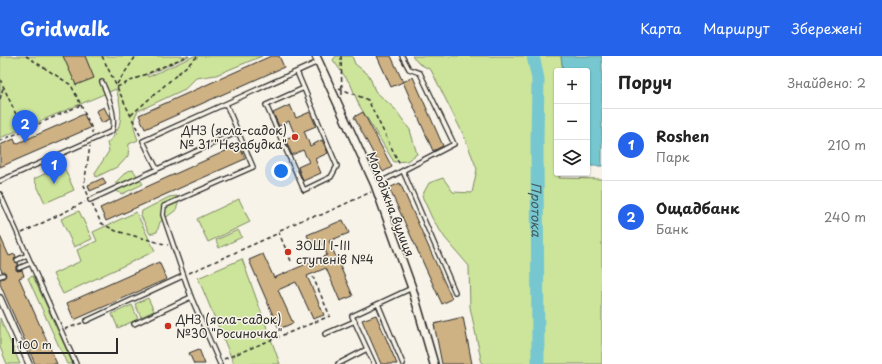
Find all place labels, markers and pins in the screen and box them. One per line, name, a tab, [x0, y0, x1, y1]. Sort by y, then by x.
pin: 2	[12, 110, 38, 143]
place label: ДНЗ (ясла-садок) № 31 "Незабудка"	[179, 121, 287, 153]
marker: ДНЗ (ясла-садок) № 31 "Незабудка"	[290, 132, 300, 142]
pin: 1	[41, 151, 67, 184]
place label: ЗОШ І-ІІІ ступенів №4	[296, 236, 374, 268]
marker: ЗОШ І-ІІІ ступенів №4	[283, 247, 293, 257]
place label: ДНЗ (ясла-садок) №30 "Росиночка"	[175, 310, 283, 342]
marker: ДНЗ (ясла-садок) №30 "Росиночка"	[163, 321, 173, 331]

